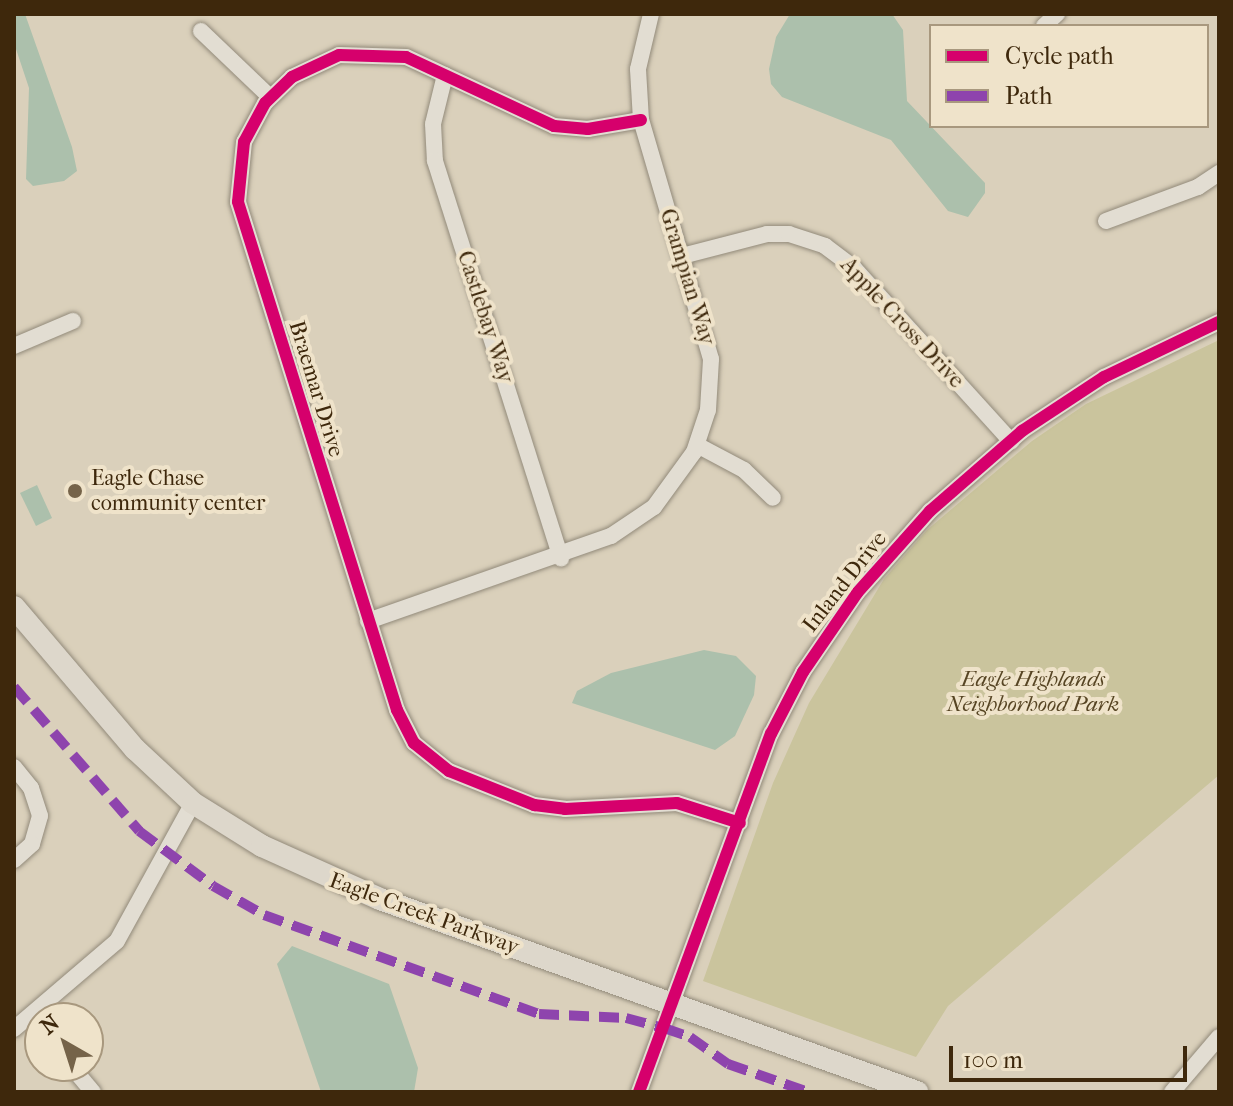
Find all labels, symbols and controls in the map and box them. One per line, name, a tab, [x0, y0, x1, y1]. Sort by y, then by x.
legend	[929, 24, 1209, 128]
text: Cycle path	[1005, 42, 1114, 70]
text: Path	[1005, 82, 1052, 110]
street label: Grampian Way	[654, 206, 720, 348]
street label: Castlebay Way	[451, 248, 519, 386]
street label: Apple Cross Drive	[835, 252, 969, 394]
street label: Braemar Drive	[283, 318, 349, 460]
place label: Eagle Chase community center	[91, 465, 265, 516]
marker: Eagle Chase community center	[66, 482, 84, 500]
street label: Inland Drive	[797, 526, 893, 638]
park label: Eagle Highlands Neighborhood Park	[947, 666, 1119, 718]
street label: Eagle Creek Parkway	[326, 867, 522, 961]
north arrow	[24, 1002, 104, 1082]
text: N	[35, 1010, 65, 1040]
scale bar	[953, 1030, 1191, 1080]
text: 100 m	[963, 1046, 1023, 1074]

